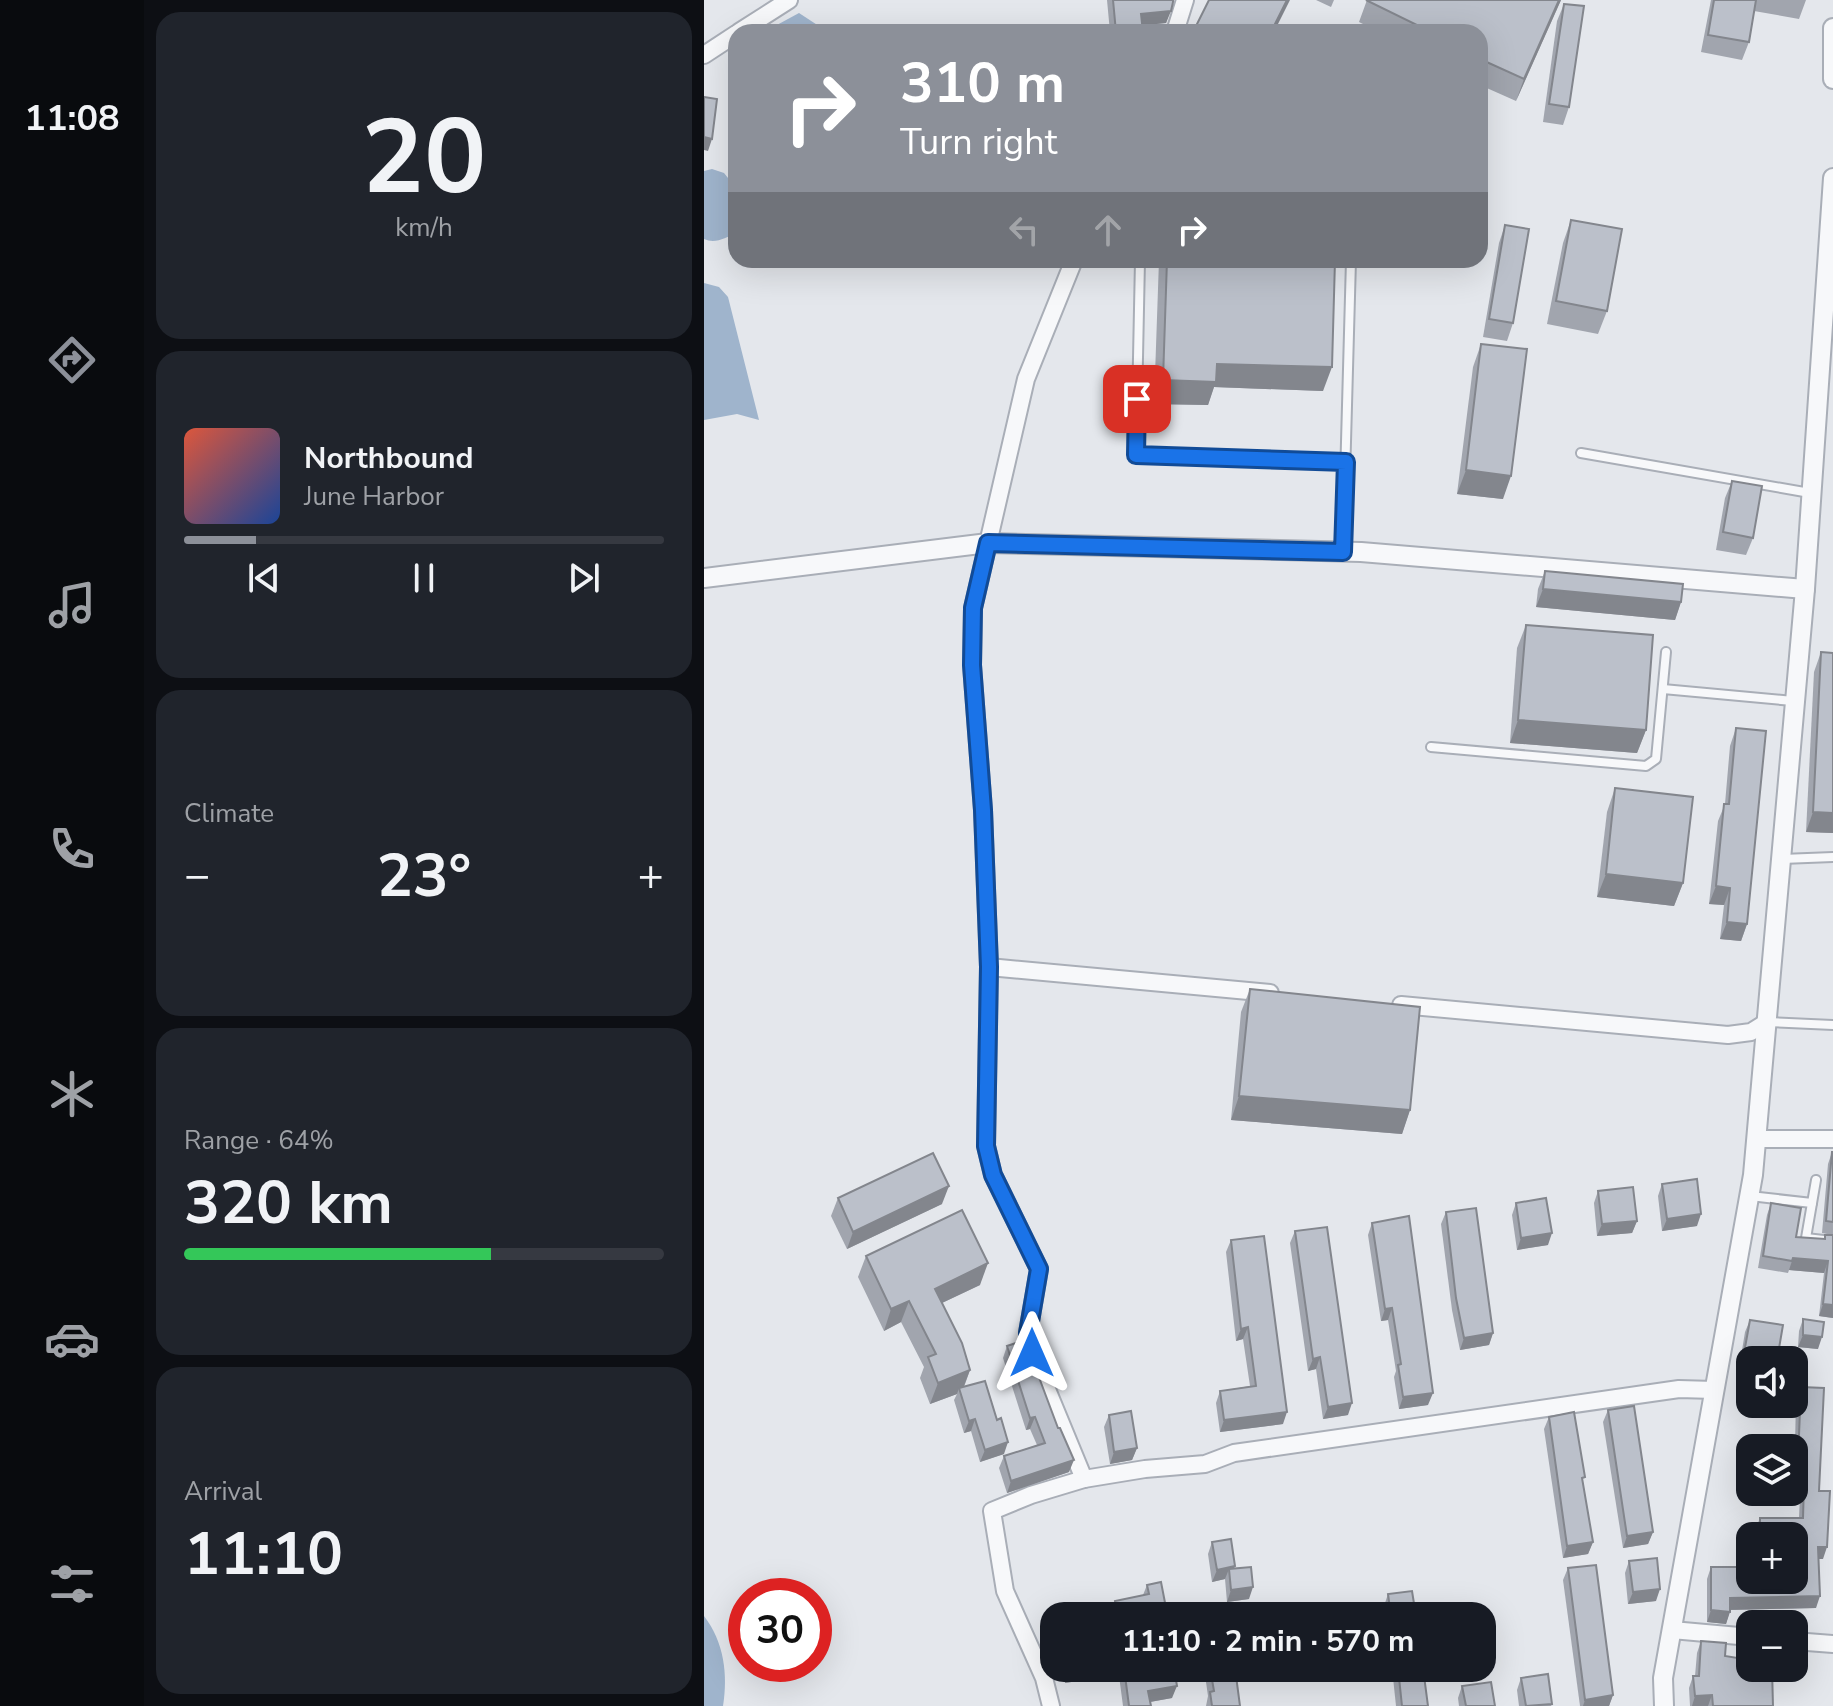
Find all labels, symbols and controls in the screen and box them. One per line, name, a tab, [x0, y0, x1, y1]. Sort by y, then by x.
text: 310 m	[900, 45, 1065, 122]
icon: right	[768, 56, 872, 160]
text: 20	[362, 87, 486, 229]
text: 11:08	[24, 94, 120, 143]
text: Turn right	[900, 118, 1057, 167]
icon: left	[1002, 208, 1046, 252]
icon: ahead	[1086, 208, 1130, 252]
icon: right	[1170, 208, 1214, 252]
text: km/h	[395, 210, 453, 245]
icon: directions	[44, 332, 100, 388]
pin	[1103, 365, 1171, 433]
icon: arrive	[1115, 377, 1159, 421]
text: Northbound	[304, 438, 474, 479]
text: June Harbor	[304, 479, 444, 514]
icon: previous	[242, 556, 286, 600]
icon: pause	[402, 556, 446, 600]
icon: next	[562, 556, 606, 600]
icon: music	[44, 577, 100, 633]
text: Climate	[184, 796, 274, 831]
icon: phone	[44, 821, 100, 877]
text: 23°	[377, 835, 471, 917]
text: −	[184, 846, 210, 906]
text: +	[638, 846, 664, 906]
icon: climate	[44, 1066, 100, 1122]
text: Range · 64%	[184, 1123, 334, 1158]
text: 320 km	[184, 1162, 393, 1244]
icon: car	[44, 1311, 100, 1367]
position arrow	[990, 1311, 1074, 1395]
map controls	[1736, 1346, 1808, 1682]
button: sound	[1736, 1346, 1808, 1418]
button: layers	[1736, 1434, 1808, 1506]
text: Arrival	[184, 1474, 262, 1509]
text: 11:10	[184, 1513, 343, 1595]
button: +	[1736, 1522, 1808, 1594]
icon: filters	[44, 1556, 100, 1612]
speed limit sign: 30	[728, 1578, 832, 1682]
button: −	[1736, 1610, 1808, 1682]
text: 11:10 · 2 min · 570 m	[1122, 1621, 1414, 1662]

